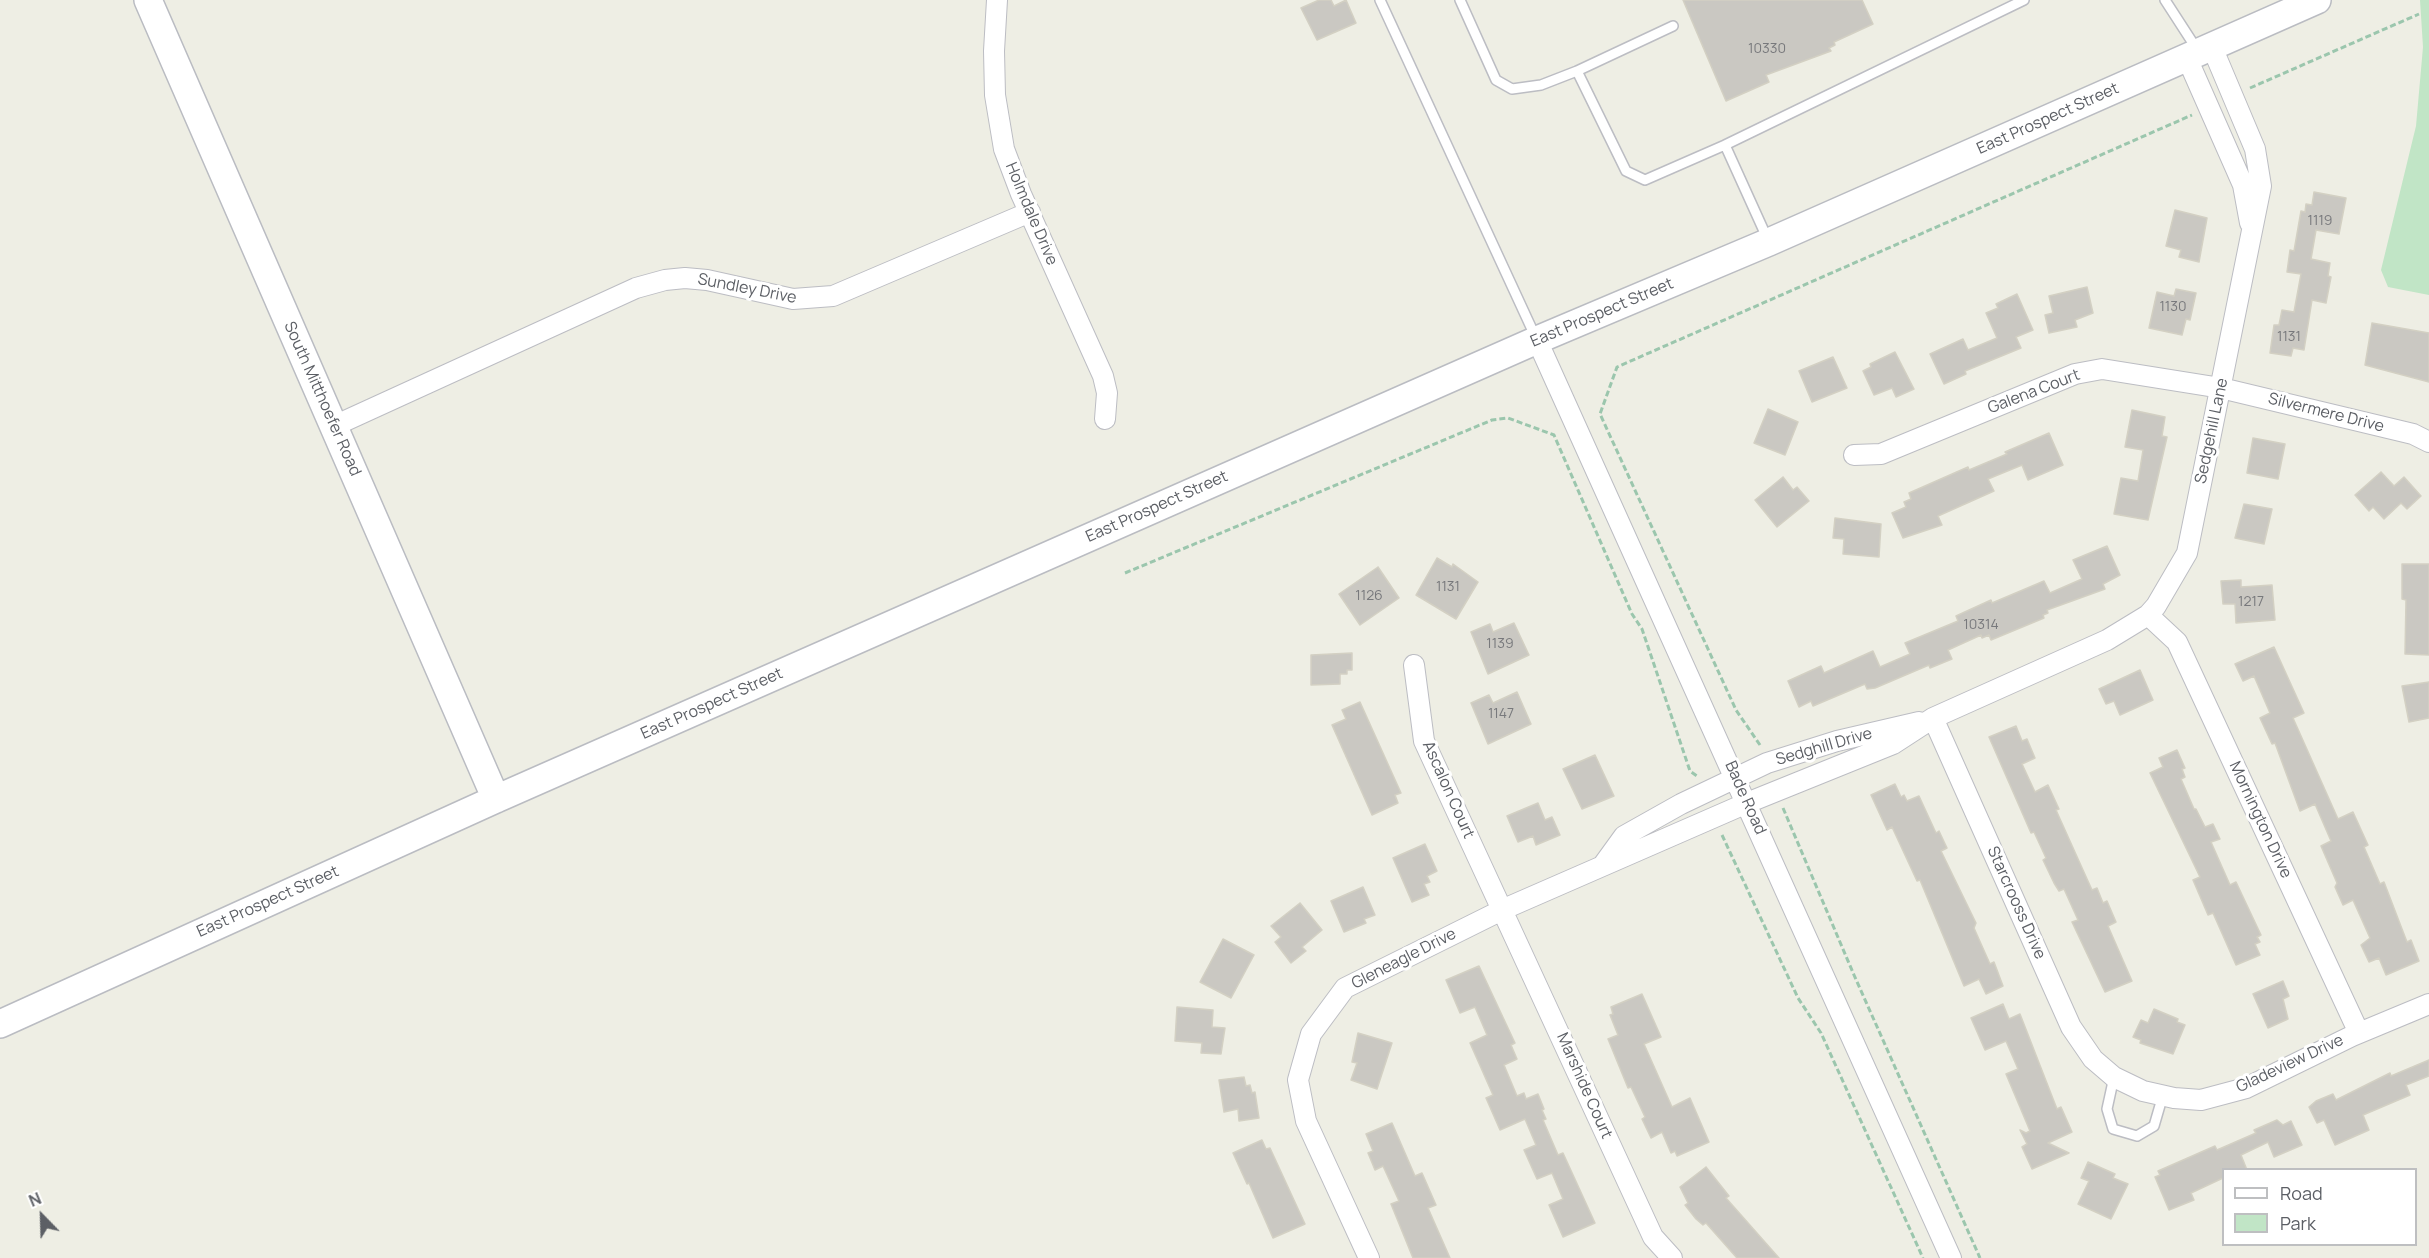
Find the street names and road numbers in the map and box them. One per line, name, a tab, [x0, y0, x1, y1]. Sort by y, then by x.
street label: East Prospect Street	[1974, 79, 2122, 159]
street label: Holmdale Drive	[1001, 160, 1061, 268]
street label: Sundley Drive	[696, 270, 798, 308]
street label: East Prospect Street	[1528, 274, 1676, 352]
street label: South Mitthoefer Road	[279, 319, 365, 479]
street label: Galena Court	[1985, 366, 2083, 418]
street label: Sedgehill Lane	[2191, 377, 2233, 485]
street label: Silvermere Drive	[2266, 389, 2386, 437]
street label: East Prospect Street	[1083, 467, 1231, 547]
street label: East Prospect Street	[638, 664, 786, 744]
street label: Sedghill Drive	[1774, 724, 1874, 770]
street label: Ascalon Court	[1418, 738, 1478, 842]
street label: Bade Road	[1720, 758, 1770, 838]
street label: Mornington Drive	[2225, 759, 2295, 881]
street label: Starcrooss Drive	[1983, 844, 2049, 962]
street label: East Prospect Street	[194, 862, 342, 942]
street label: Gleneagle Drive	[1348, 924, 1460, 994]
street label: Marshide Court	[1552, 1030, 1616, 1142]
street label: Gladeview Drive	[2233, 1031, 2347, 1097]

